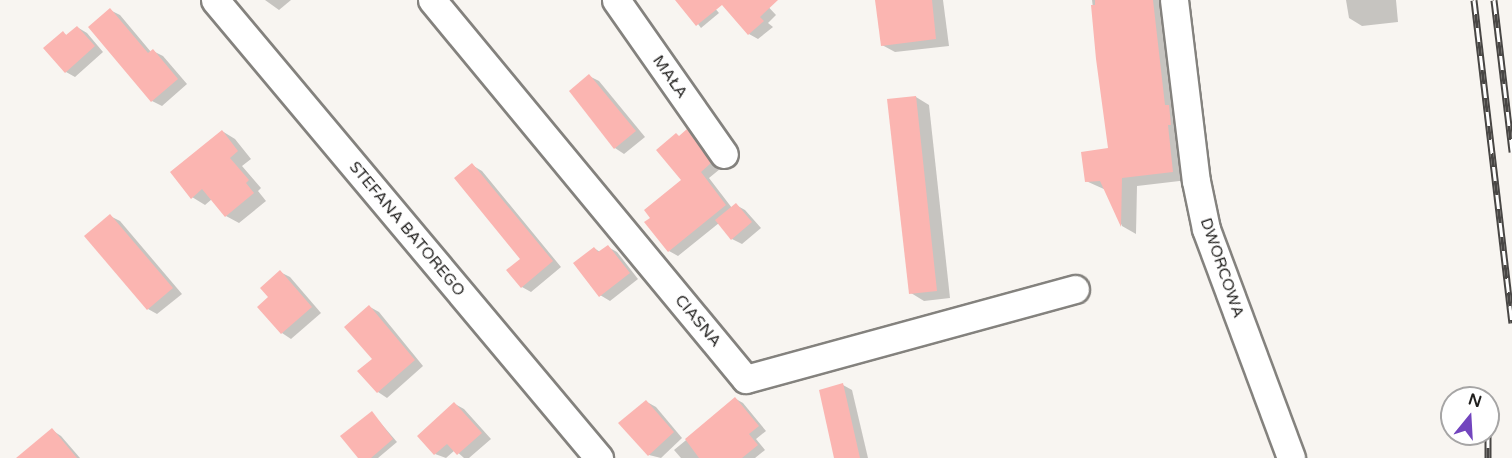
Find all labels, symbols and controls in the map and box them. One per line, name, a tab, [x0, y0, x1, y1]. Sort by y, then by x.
street label: MAŁA	[648, 52, 692, 102]
street label: STEFANA BATOREGO	[345, 158, 469, 300]
street label: DWORCOWA	[1196, 215, 1248, 321]
street label: CIASNA	[671, 291, 725, 351]
north arrow	[1440, 386, 1500, 446]
text: N	[1466, 389, 1484, 412]

